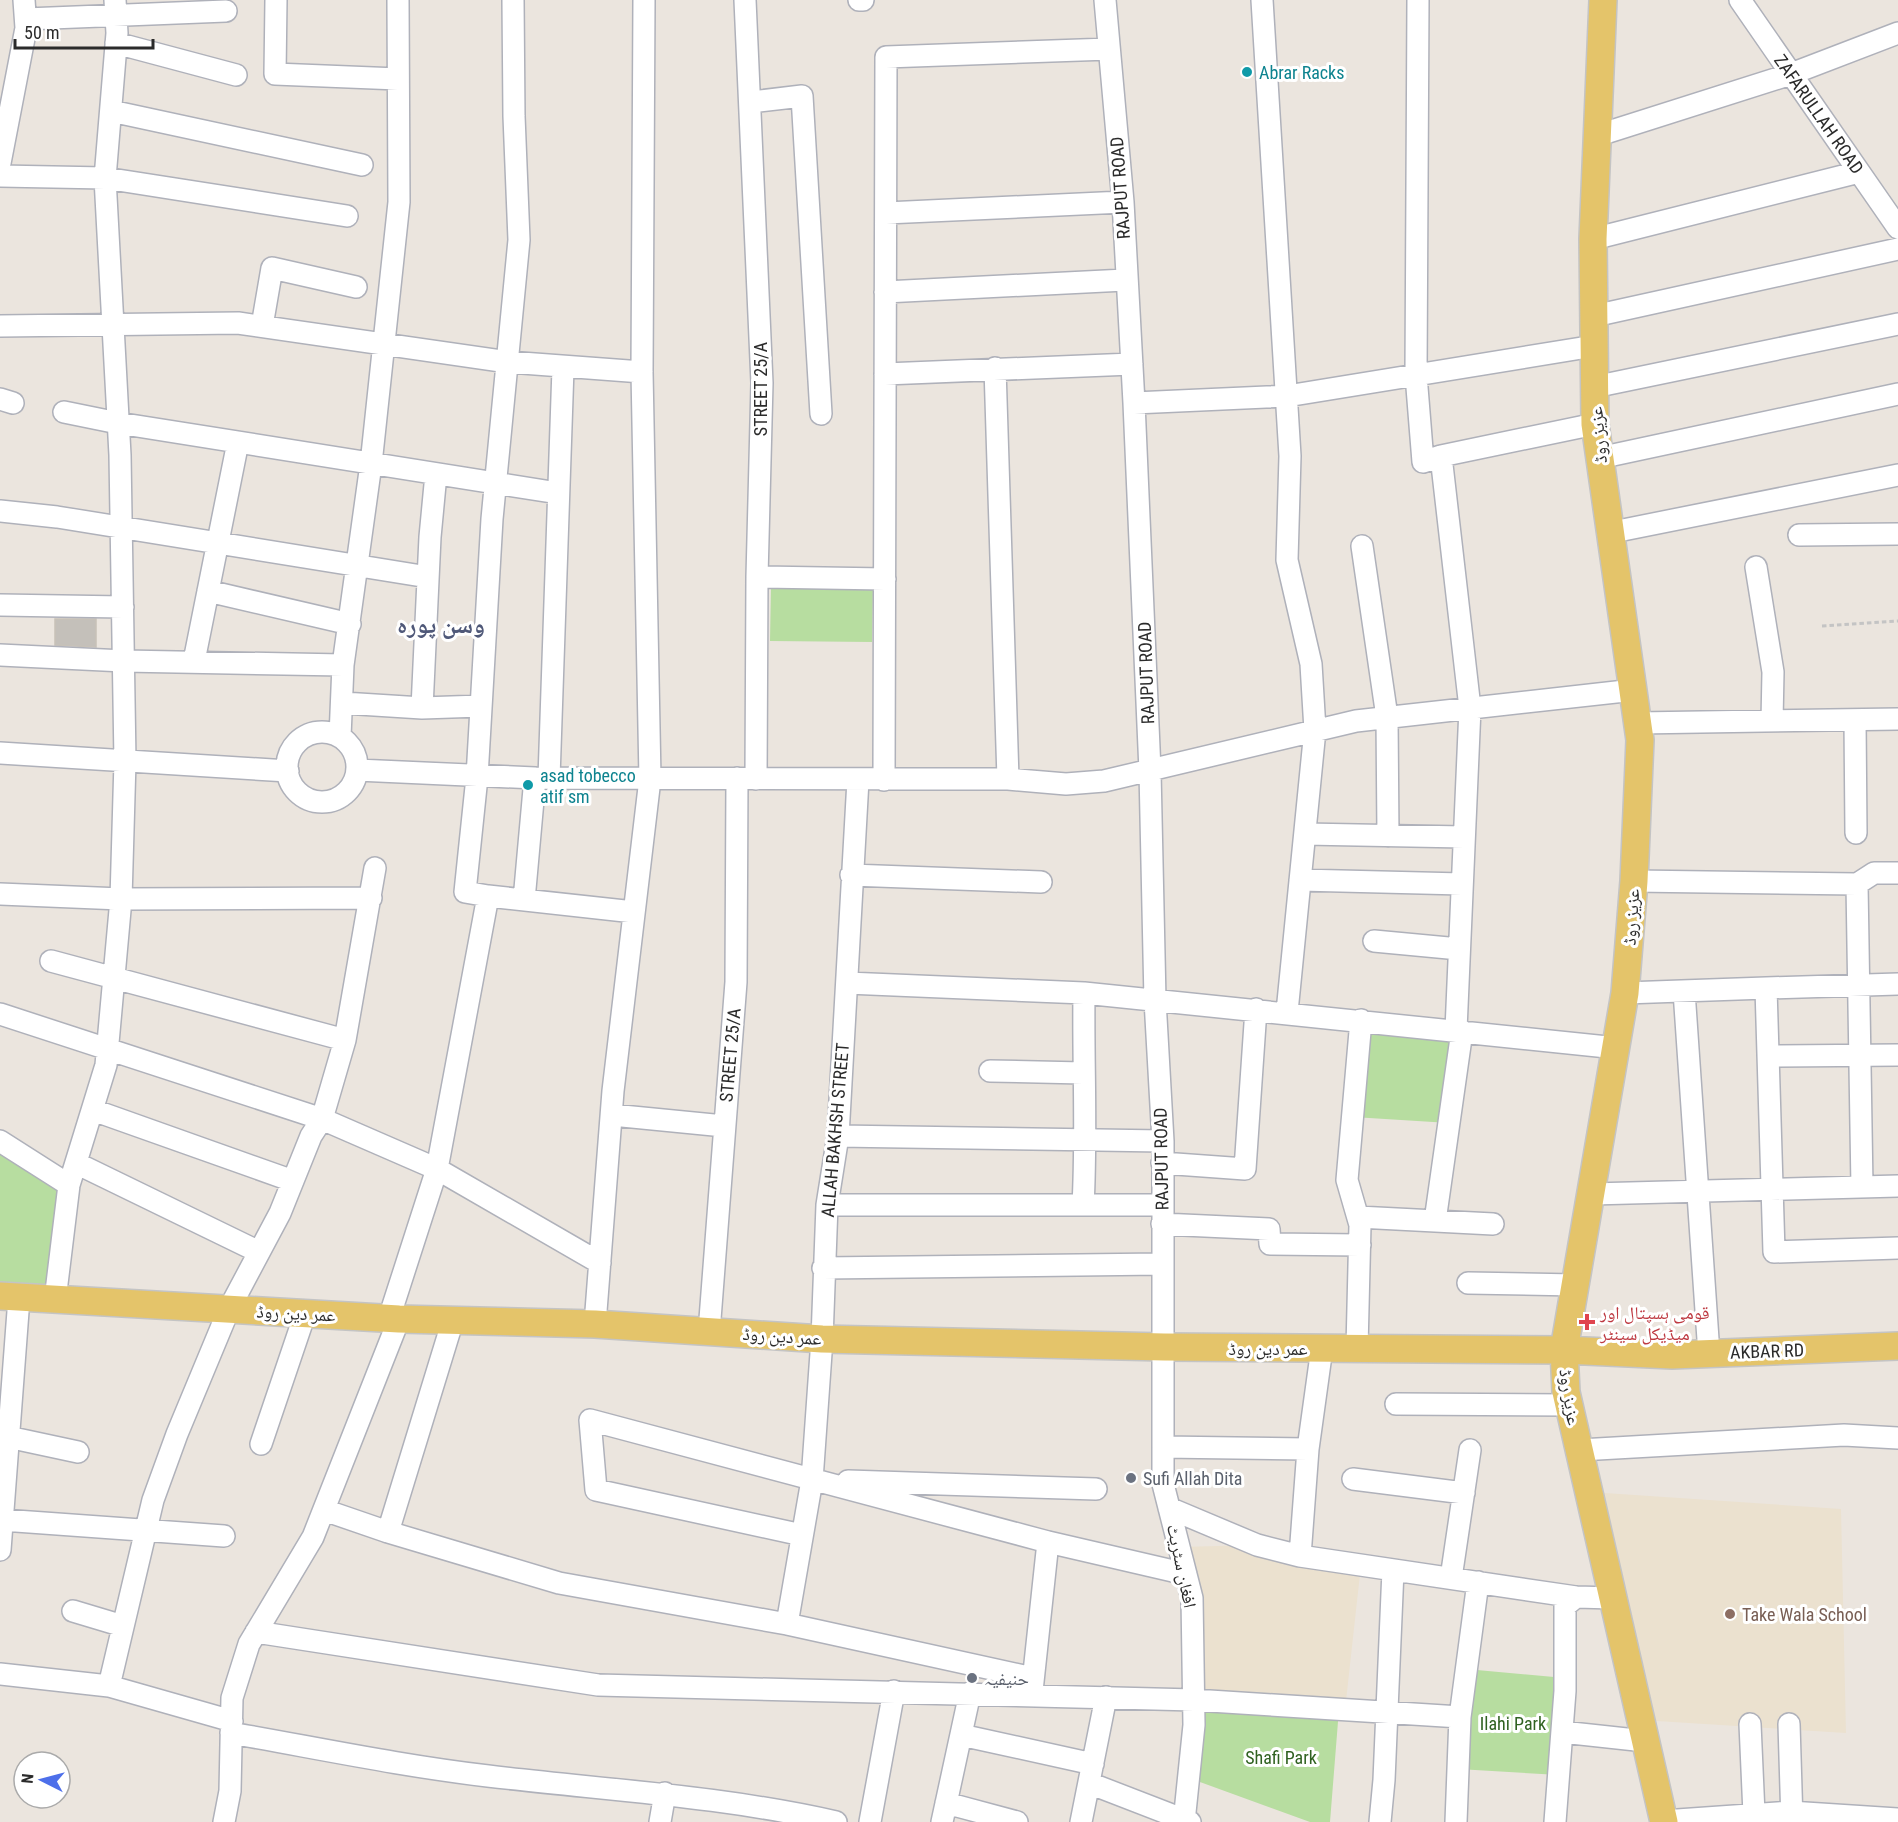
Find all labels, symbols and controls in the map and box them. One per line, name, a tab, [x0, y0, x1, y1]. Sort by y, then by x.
scale bar	[15, 12, 153, 50]
text: 50 m	[24, 22, 59, 43]
street label: ZAFARULLAH ROAD	[1770, 50, 1868, 178]
place label: Abrar Racks	[1259, 62, 1344, 83]
marker: Abrar Racks	[1240, 65, 1254, 79]
street label: RAJPUT ROAD	[1106, 136, 1134, 240]
street label: STREET 25/A	[750, 341, 771, 436]
street label: عزیز روڈ	[1585, 406, 1611, 464]
district label: وسن پورہ	[397, 611, 485, 639]
street label: RAJPUT ROAD	[1134, 621, 1158, 725]
place label: asad tobecco atif sm	[540, 765, 636, 807]
marker: asad tobecco atif sm	[521, 778, 535, 792]
street label: عزیز روڈ	[1619, 888, 1644, 946]
street label: STREET 25/A	[715, 1006, 745, 1103]
street label: ALLAH BAKHSH STREET	[817, 1042, 853, 1218]
street label: RAJPUT ROAD	[1150, 1107, 1172, 1211]
street label: عمر دین روڈ	[256, 1300, 336, 1327]
place label: قومی ہسپتال اور میڈیکل سینٹر	[1599, 1302, 1710, 1345]
marker: قومی ہسپتال اور میڈیکل سینٹر	[1578, 1313, 1596, 1331]
street label: عمر دین روڈ	[742, 1323, 822, 1350]
street label: عمر دین روڈ	[1228, 1338, 1308, 1360]
street label: AKBAR RD	[1730, 1339, 1804, 1363]
street label: عزیز روڈ	[1555, 1367, 1585, 1427]
place label: Sufi Allah Dita	[1143, 1468, 1242, 1489]
marker: Sufi Allah Dita	[1124, 1471, 1138, 1485]
street label: افغان سٹریٹ	[1162, 1522, 1201, 1610]
place label: Take Wala School	[1742, 1604, 1867, 1625]
marker: Take Wala School	[1723, 1607, 1737, 1621]
place label: حنیفیہ	[984, 1668, 1029, 1689]
marker: حنیفیہ	[965, 1671, 979, 1685]
park label: Ilahi Park	[1480, 1713, 1546, 1734]
park label: Shafi Park	[1245, 1747, 1317, 1768]
north arrow	[12, 1750, 72, 1810]
text: N	[18, 1773, 38, 1784]

